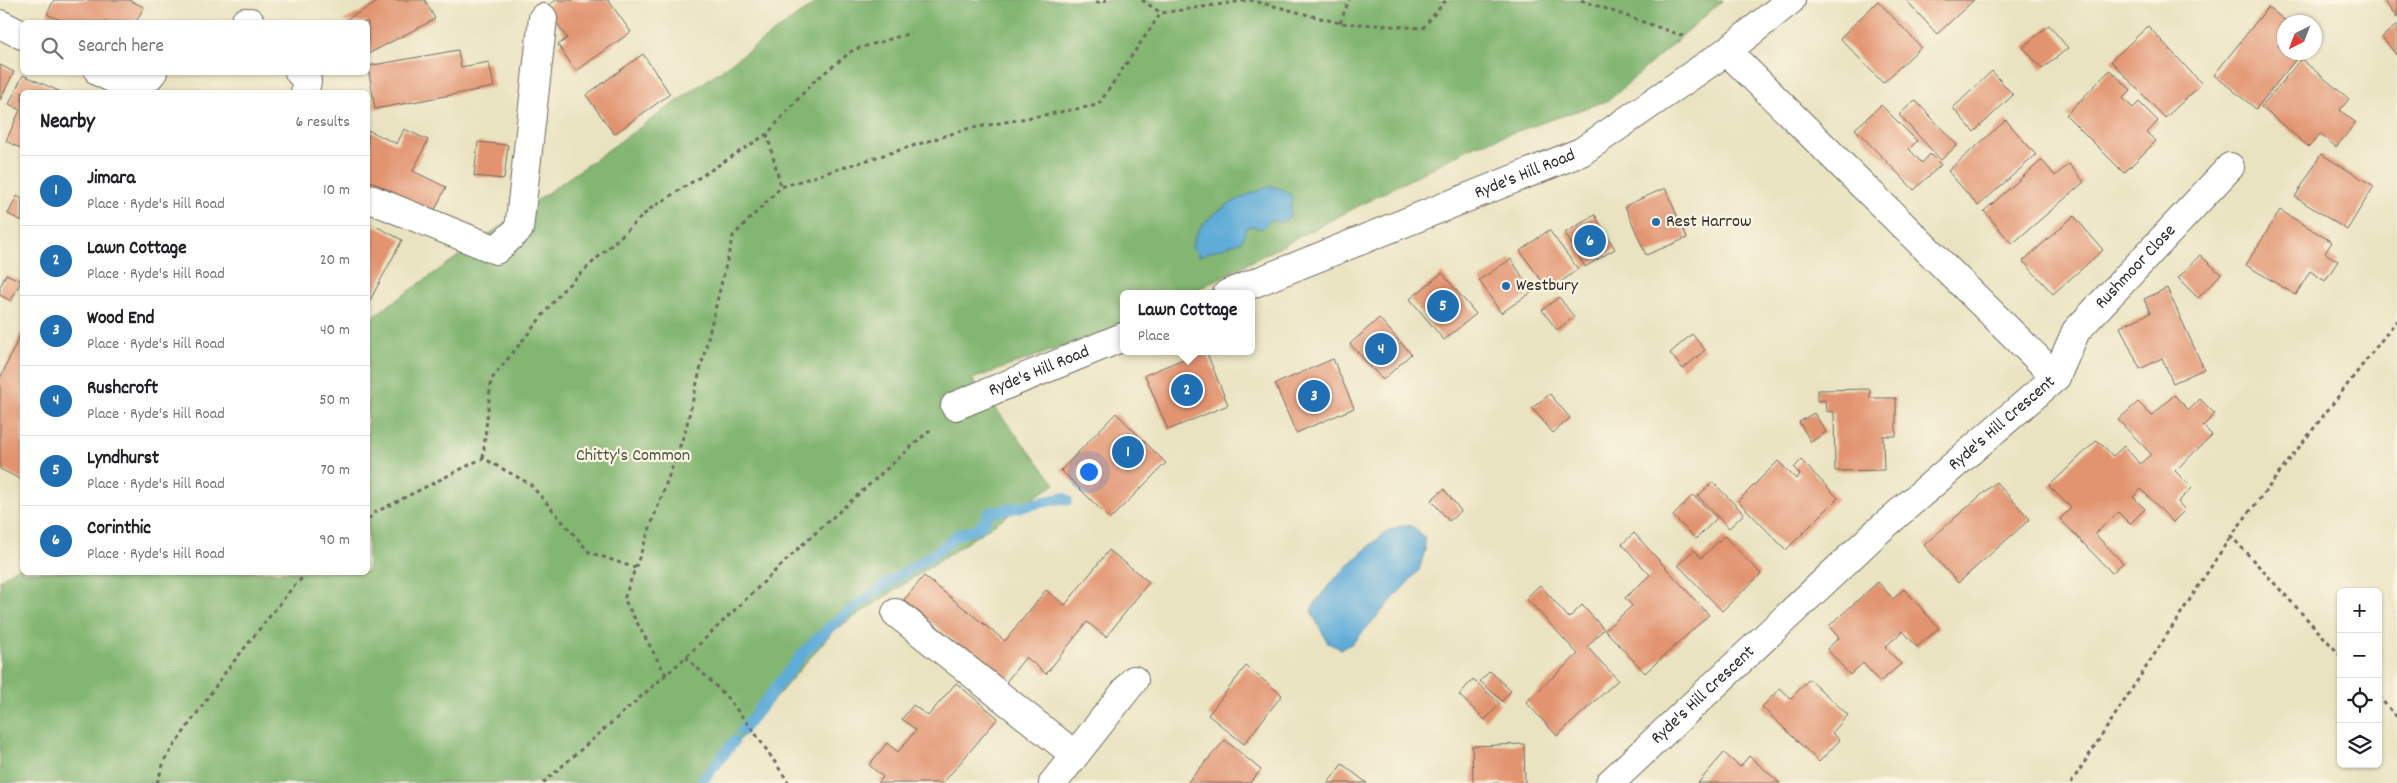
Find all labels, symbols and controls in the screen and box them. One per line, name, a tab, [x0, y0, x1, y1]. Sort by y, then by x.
north arrow	[2277, 15, 2322, 60]
search box	[20, 20, 370, 75]
icon: search	[38, 34, 66, 62]
text: Search here	[78, 34, 164, 61]
text: Nearby	[40, 108, 95, 138]
text: 6 results	[295, 111, 350, 134]
street label: Ryde's Hill Road	[1471, 143, 1579, 206]
text: Jimara	[87, 166, 135, 193]
text: 1	[54, 179, 58, 202]
text: 10 m	[323, 179, 350, 202]
text: Place · Ryde's Hill Road	[87, 193, 225, 216]
place label: Rest Harrow	[1666, 210, 1752, 235]
marker: Rest Harrow	[1650, 216, 1662, 228]
street label: Rushmoor Close	[2090, 219, 2182, 315]
pin: 6	[1574, 222, 1606, 260]
text: Lawn Cottage	[87, 236, 187, 263]
text: 2	[53, 249, 60, 272]
text: 20 m	[320, 249, 350, 272]
text: Place · Ryde's Hill Road	[87, 263, 225, 286]
place label: Westbury	[1516, 274, 1579, 299]
marker: Westbury	[1500, 280, 1512, 292]
pin: 5	[1427, 287, 1459, 325]
popup	[1120, 290, 1255, 355]
text: Lawn Cottage	[1138, 298, 1237, 325]
text: Wood End	[87, 306, 154, 333]
text: 3	[52, 319, 60, 342]
text: 40 m	[320, 319, 350, 342]
text: Place	[1138, 325, 1170, 348]
pin: 4	[1365, 330, 1397, 368]
text: Place · Ryde's Hill Road	[87, 333, 225, 356]
street label: Ryde's Hill Road	[985, 340, 1093, 403]
street label: Ryde's Hill Crescent	[1943, 370, 2061, 477]
pin: 2	[1171, 371, 1203, 409]
text: Rushcroft	[87, 376, 158, 403]
pin: 3	[1298, 377, 1330, 415]
text: 4	[53, 389, 59, 412]
text: 50 m	[319, 389, 350, 412]
text: Place · Ryde's Hill Road	[87, 403, 225, 426]
pin: 1	[1112, 433, 1144, 471]
park label: Chitty's Common	[576, 444, 690, 469]
text: Lyndhurst	[87, 446, 159, 473]
text: 5	[52, 459, 60, 482]
text: 70 m	[320, 459, 350, 482]
your location	[1076, 459, 1102, 485]
text: Place · Ryde's Hill Road	[87, 473, 225, 496]
text: Corinthic	[87, 516, 151, 543]
text: 6	[52, 529, 60, 552]
text: 90 m	[319, 529, 350, 552]
text: Place · Ryde's Hill Road	[87, 543, 225, 566]
map controls	[2337, 588, 2382, 768]
button: +	[2337, 588, 2382, 633]
button: −	[2337, 633, 2382, 678]
street label: Ryde's Hill Crescent	[1646, 640, 1761, 750]
button: locate	[2337, 678, 2382, 723]
button: layers	[2337, 723, 2382, 768]

